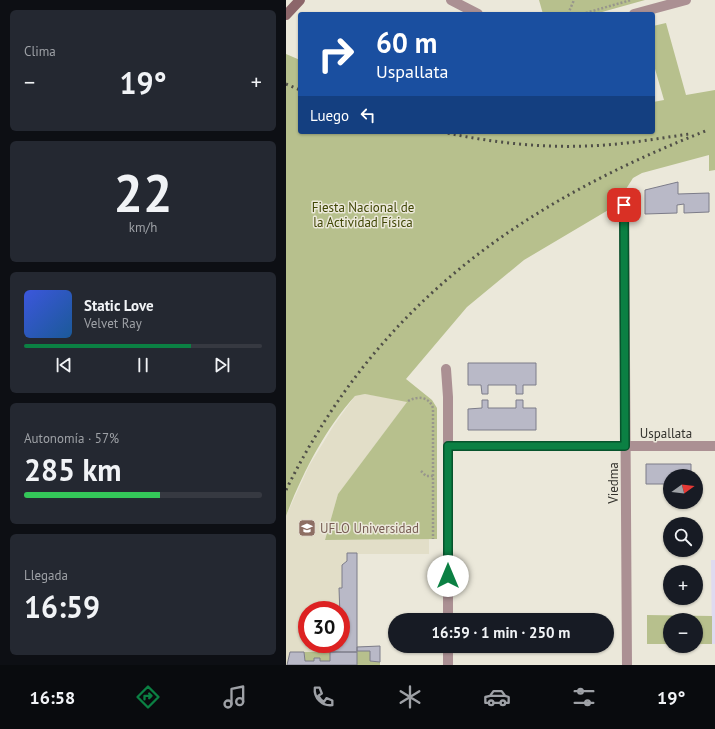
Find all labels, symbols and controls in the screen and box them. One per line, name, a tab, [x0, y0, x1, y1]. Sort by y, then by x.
text: 60 m	[376, 24, 437, 61]
icon: right	[310, 28, 362, 80]
text: Clima	[24, 43, 56, 60]
text: Uspallata	[376, 60, 448, 83]
text: 19°	[119, 63, 167, 102]
text: −	[24, 68, 35, 96]
text: +	[251, 68, 262, 96]
icon: left	[357, 104, 379, 126]
text: Luego	[310, 106, 349, 125]
text: 22	[114, 159, 172, 226]
pin	[607, 188, 641, 222]
icon: arrive	[613, 194, 635, 216]
park label: Fiesta Nacional de la Actividad Física	[312, 199, 414, 231]
text: km/h	[129, 219, 157, 236]
text: Static Love	[84, 296, 154, 315]
text: Velvet Ray	[84, 315, 142, 332]
icon: previous	[53, 354, 75, 376]
icon: pause	[132, 354, 154, 376]
icon: next	[211, 354, 233, 376]
street label: Uspallata	[640, 425, 692, 442]
text: Autonomía · 57%	[24, 430, 119, 447]
text: 285 km	[24, 450, 122, 489]
street label: Viedma	[605, 462, 622, 505]
north arrow	[663, 469, 703, 509]
map controls	[663, 469, 703, 653]
button: search	[663, 517, 703, 557]
school or university icon: UFLO Universidad	[297, 518, 317, 538]
place label: UFLO Universidad	[320, 520, 419, 537]
position arrow	[427, 555, 469, 597]
button: +	[663, 565, 703, 605]
text: Llegada	[24, 567, 68, 584]
text: 16:59	[24, 587, 100, 626]
speed limit sign: 30	[298, 601, 350, 653]
button: −	[663, 613, 703, 653]
text: 16:59 · 1 min · 250 m	[432, 623, 570, 642]
icon: directions	[134, 683, 162, 711]
icon: music	[221, 683, 249, 711]
icon: phone	[309, 683, 337, 711]
icon: climate	[396, 683, 424, 711]
icon: car	[483, 683, 511, 711]
icon: filters	[570, 683, 598, 711]
text: 16:58	[30, 686, 75, 709]
text: 19°	[657, 686, 685, 709]

